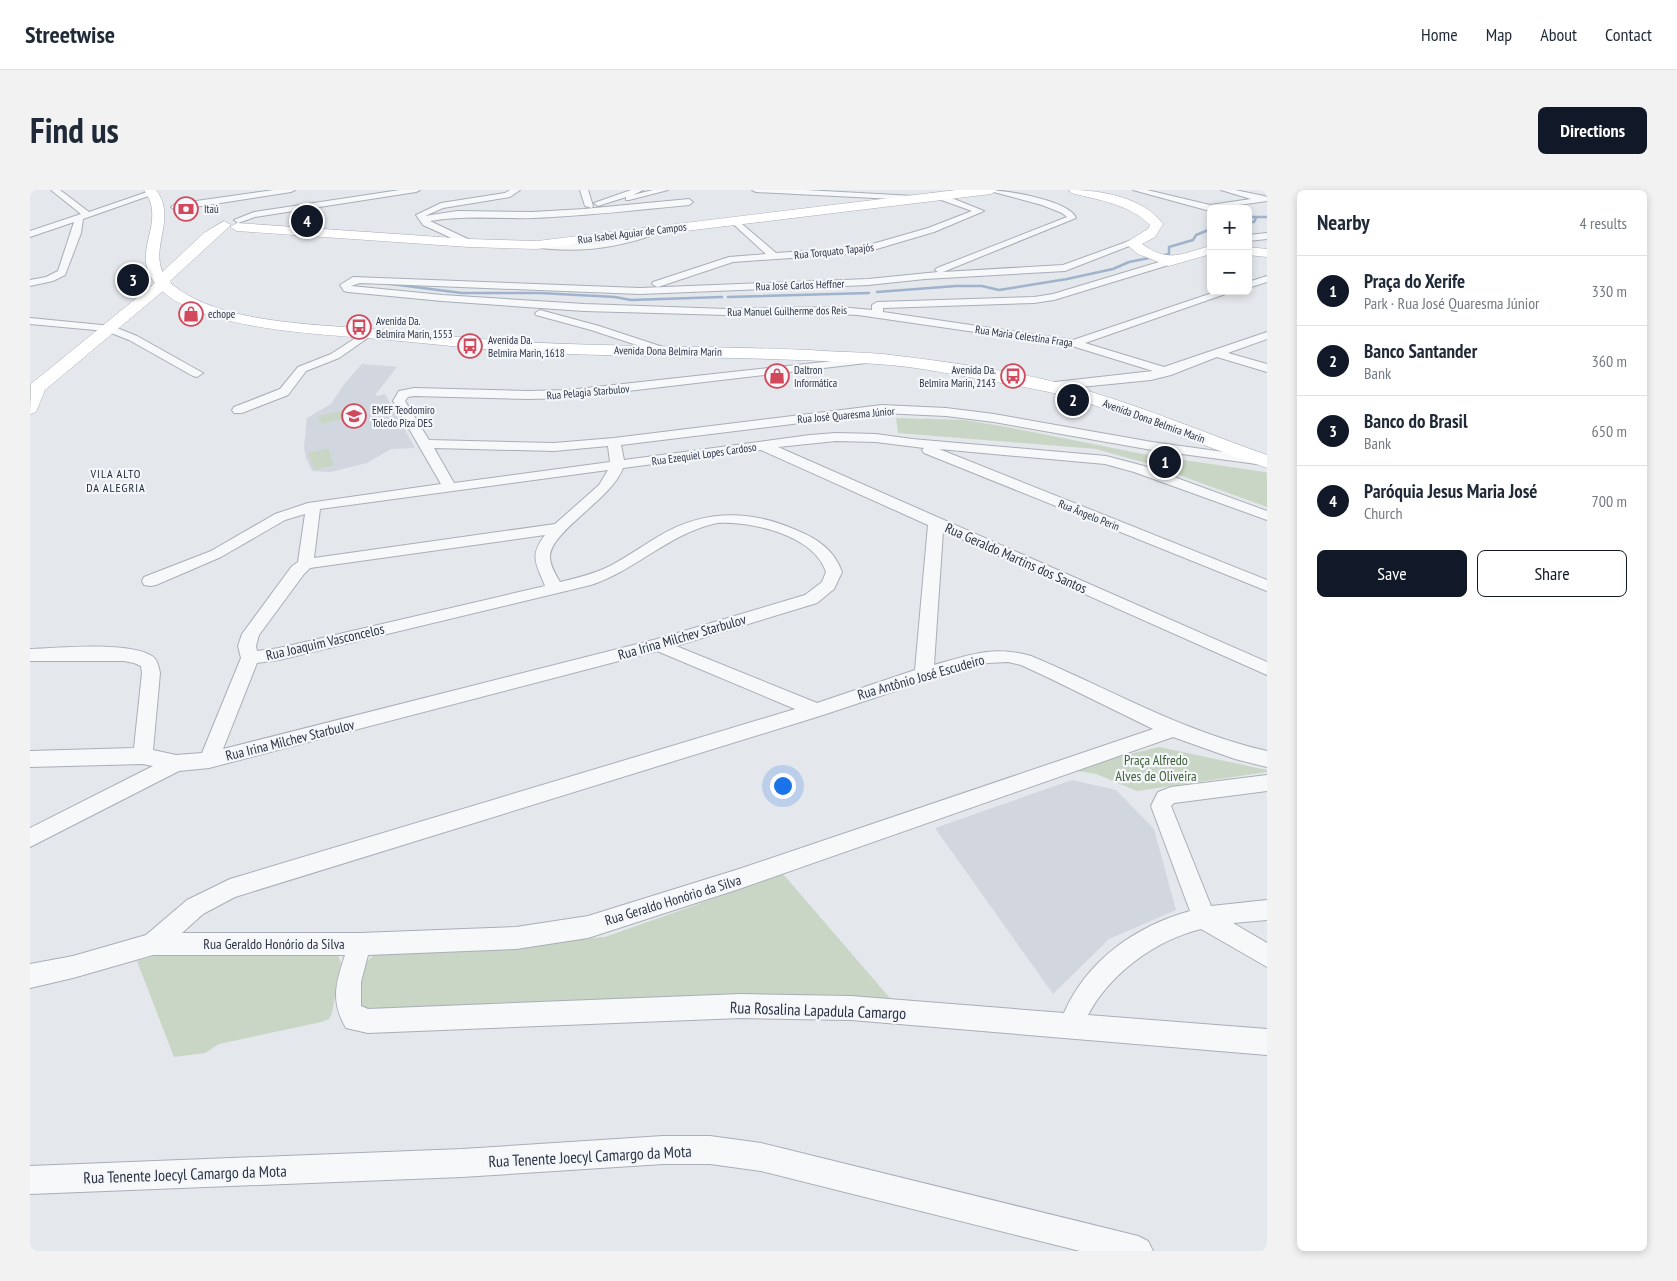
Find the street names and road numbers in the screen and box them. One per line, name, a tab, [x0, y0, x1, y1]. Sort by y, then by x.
street label: Rua Isabel Aguiar de Campos	[577, 219, 687, 247]
street label: Rua Torquato Tapajós	[793, 240, 875, 262]
street label: Rua José Carlos Heffner	[755, 276, 845, 294]
street label: Rua Manuel Guilherme dos Reis	[727, 303, 847, 319]
street label: Rua Maria Celestina Fraga	[974, 322, 1074, 350]
street label: Avenida Dona Belmira Marin	[614, 343, 722, 359]
street label: Rua Pelagia Starbulov	[546, 381, 631, 403]
street label: Avenida Dona Belmira Marin	[1101, 396, 1207, 446]
street label: Rua José Quaresma Júnior	[797, 404, 895, 426]
street label: Rua Ezequiel Lopes Cardoso	[651, 440, 758, 468]
street label: Rua Ângelo Perin	[1056, 496, 1122, 534]
street label: Rua Geraldo Martins dos Santos	[942, 519, 1090, 598]
street label: Rua Irina Milchev Starbulov	[616, 610, 749, 664]
street label: Rua Joaquim Vasconcelos	[264, 620, 386, 664]
street label: Rua Antônio José Escudeiro	[855, 650, 987, 704]
street label: Rua Irina Milchev Starbulov	[224, 715, 357, 765]
street label: Rua Geraldo Honório da Silva	[603, 871, 743, 929]
street label: Rua Geraldo Honório da Silva	[203, 935, 345, 953]
street label: Rua Rosalina Lapadula Camargo	[730, 997, 907, 1023]
street label: Rua Tenente Joecyl Camargo da Mota	[488, 1141, 692, 1171]
street label: Rua Tenente Joecyl Camargo da Mota	[83, 1160, 287, 1188]

